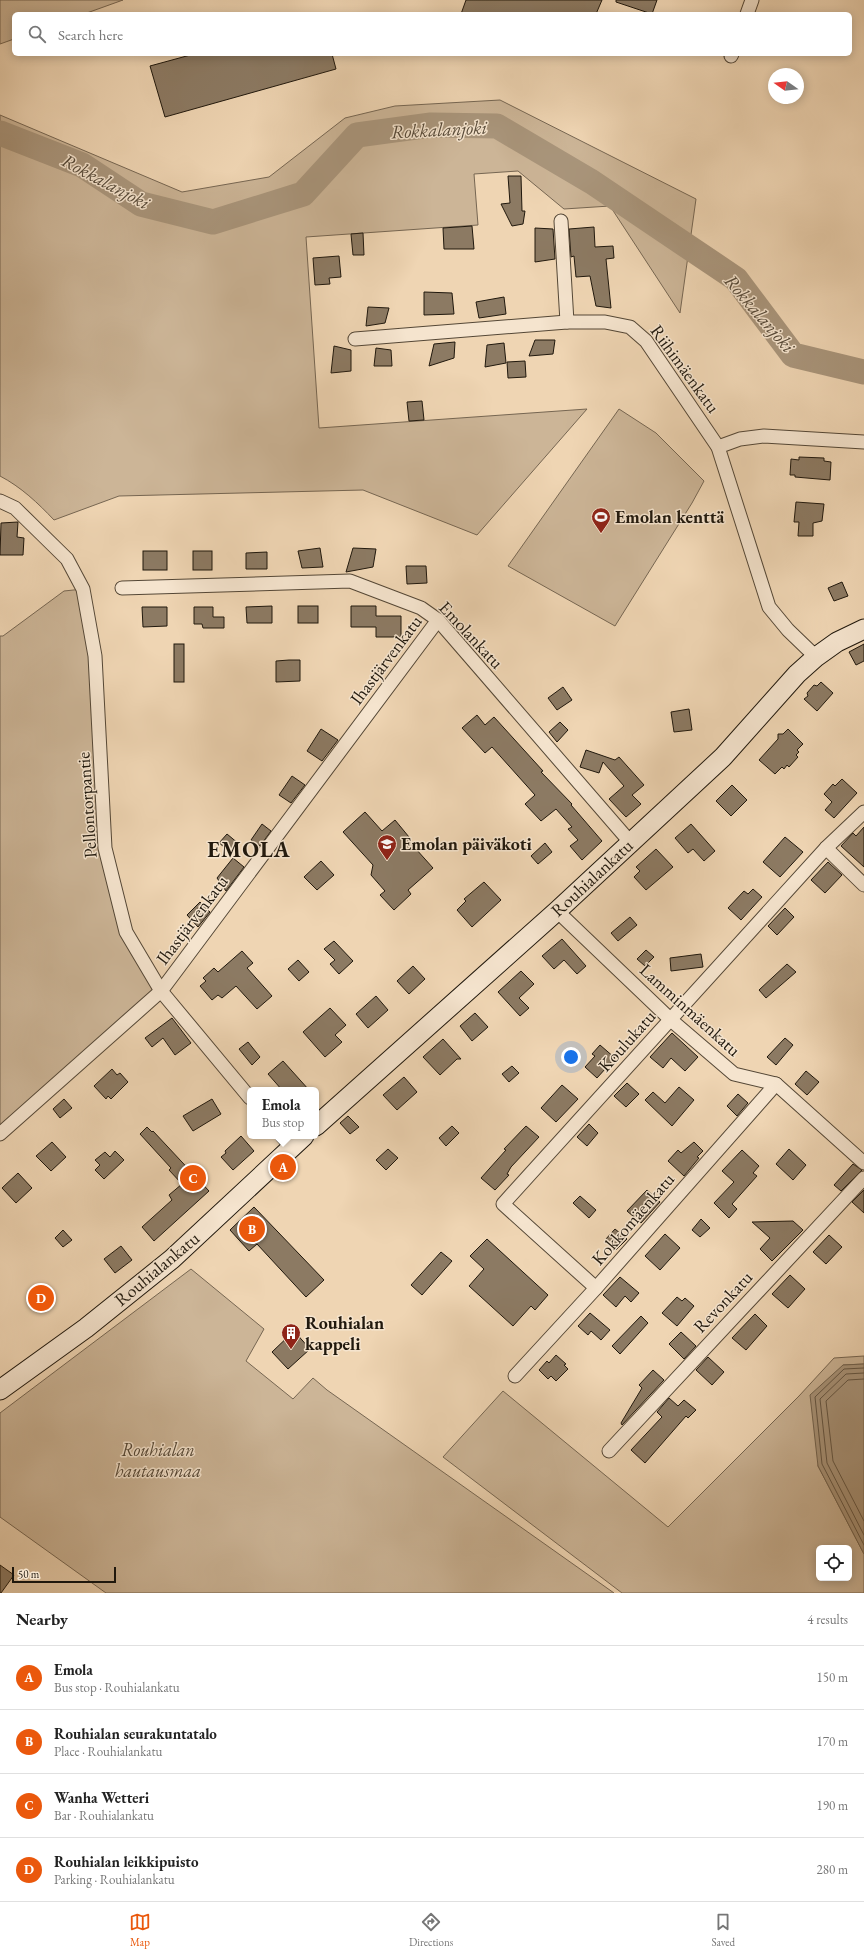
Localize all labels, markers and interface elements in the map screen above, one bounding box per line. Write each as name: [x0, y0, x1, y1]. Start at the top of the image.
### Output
search box: [12, 12, 852, 56]
icon: search: [26, 23, 48, 45]
text: Search here: [58, 25, 123, 44]
north arrow: [768, 68, 804, 104]
water label: Rokkalanjoki: [390, 114, 489, 144]
water label: Rokkalanjoki: [57, 148, 155, 216]
water label: Rokkalanjoki: [719, 269, 802, 359]
street label: Riihimäenkatu: [646, 320, 726, 418]
place label: Emolan kenttä: [615, 505, 724, 528]
sports icon: Emolan kenttä: [590, 506, 612, 534]
street label: Emolankatu: [434, 596, 509, 674]
street label: Ihastjärvenkatu: [345, 610, 427, 709]
street label: Pellontorpantie: [71, 751, 102, 859]
place label: Emolan päiväkoti: [401, 832, 532, 855]
school or university icon: Emolan päiväkoti: [376, 833, 398, 861]
street label: Rouhialankatu: [546, 833, 638, 921]
district label: EMOLA: [207, 835, 291, 864]
street label: Ihastjärvenkatu: [151, 870, 233, 969]
street label: Lamminmäenkatu: [635, 958, 746, 1061]
street label: Koulukatu: [593, 1005, 661, 1076]
your location: [561, 1047, 581, 1067]
popup: [247, 1087, 319, 1139]
text: Emola: [262, 1095, 301, 1114]
text: Bus stop: [262, 1114, 304, 1131]
pin: A: [270, 1152, 296, 1182]
pin: C: [180, 1163, 206, 1193]
street label: Kokkomäenkatu: [586, 1167, 679, 1270]
pin: B: [239, 1214, 265, 1244]
street label: Rouhialankatu: [110, 1226, 204, 1311]
street label: Revonkatu: [688, 1265, 757, 1337]
pin: D: [28, 1283, 54, 1313]
place label: Rouhialan kappeli: [305, 1311, 384, 1355]
building icon: Rouhialan kappeli: [280, 1322, 302, 1350]
park label: Rouhialan hautausmaa: [115, 1438, 201, 1482]
map controls: [816, 1545, 852, 1581]
button: locate: [816, 1545, 852, 1581]
scale bar: [12, 1565, 116, 1584]
text: 50 m: [18, 1567, 39, 1581]
text: Nearby: [16, 1608, 68, 1630]
text: 4 results: [807, 1611, 848, 1628]
text: Emola: [54, 1660, 93, 1679]
text: A: [24, 1669, 34, 1686]
text: 150 m: [817, 1669, 848, 1686]
text: Bus stop · Rouhialankatu: [54, 1679, 180, 1696]
text: Rouhialan seurakuntatalo: [54, 1724, 217, 1743]
text: B: [25, 1733, 33, 1750]
text: 170 m: [817, 1733, 848, 1750]
text: Place · Rouhialankatu: [54, 1743, 162, 1760]
text: Wanha Wetteri: [54, 1788, 149, 1807]
text: C: [24, 1797, 34, 1814]
text: 190 m: [817, 1797, 848, 1814]
text: Bar · Rouhialankatu: [54, 1807, 154, 1824]
text: Rouhialan leikkipuisto: [54, 1852, 199, 1871]
text: D: [24, 1861, 34, 1878]
text: 280 m: [817, 1861, 848, 1878]
text: Parking · Rouhialankatu: [54, 1871, 175, 1888]
tab: Map: [129, 1911, 151, 1949]
tab: Directions: [409, 1911, 453, 1949]
tab: Saved: [711, 1911, 735, 1949]

